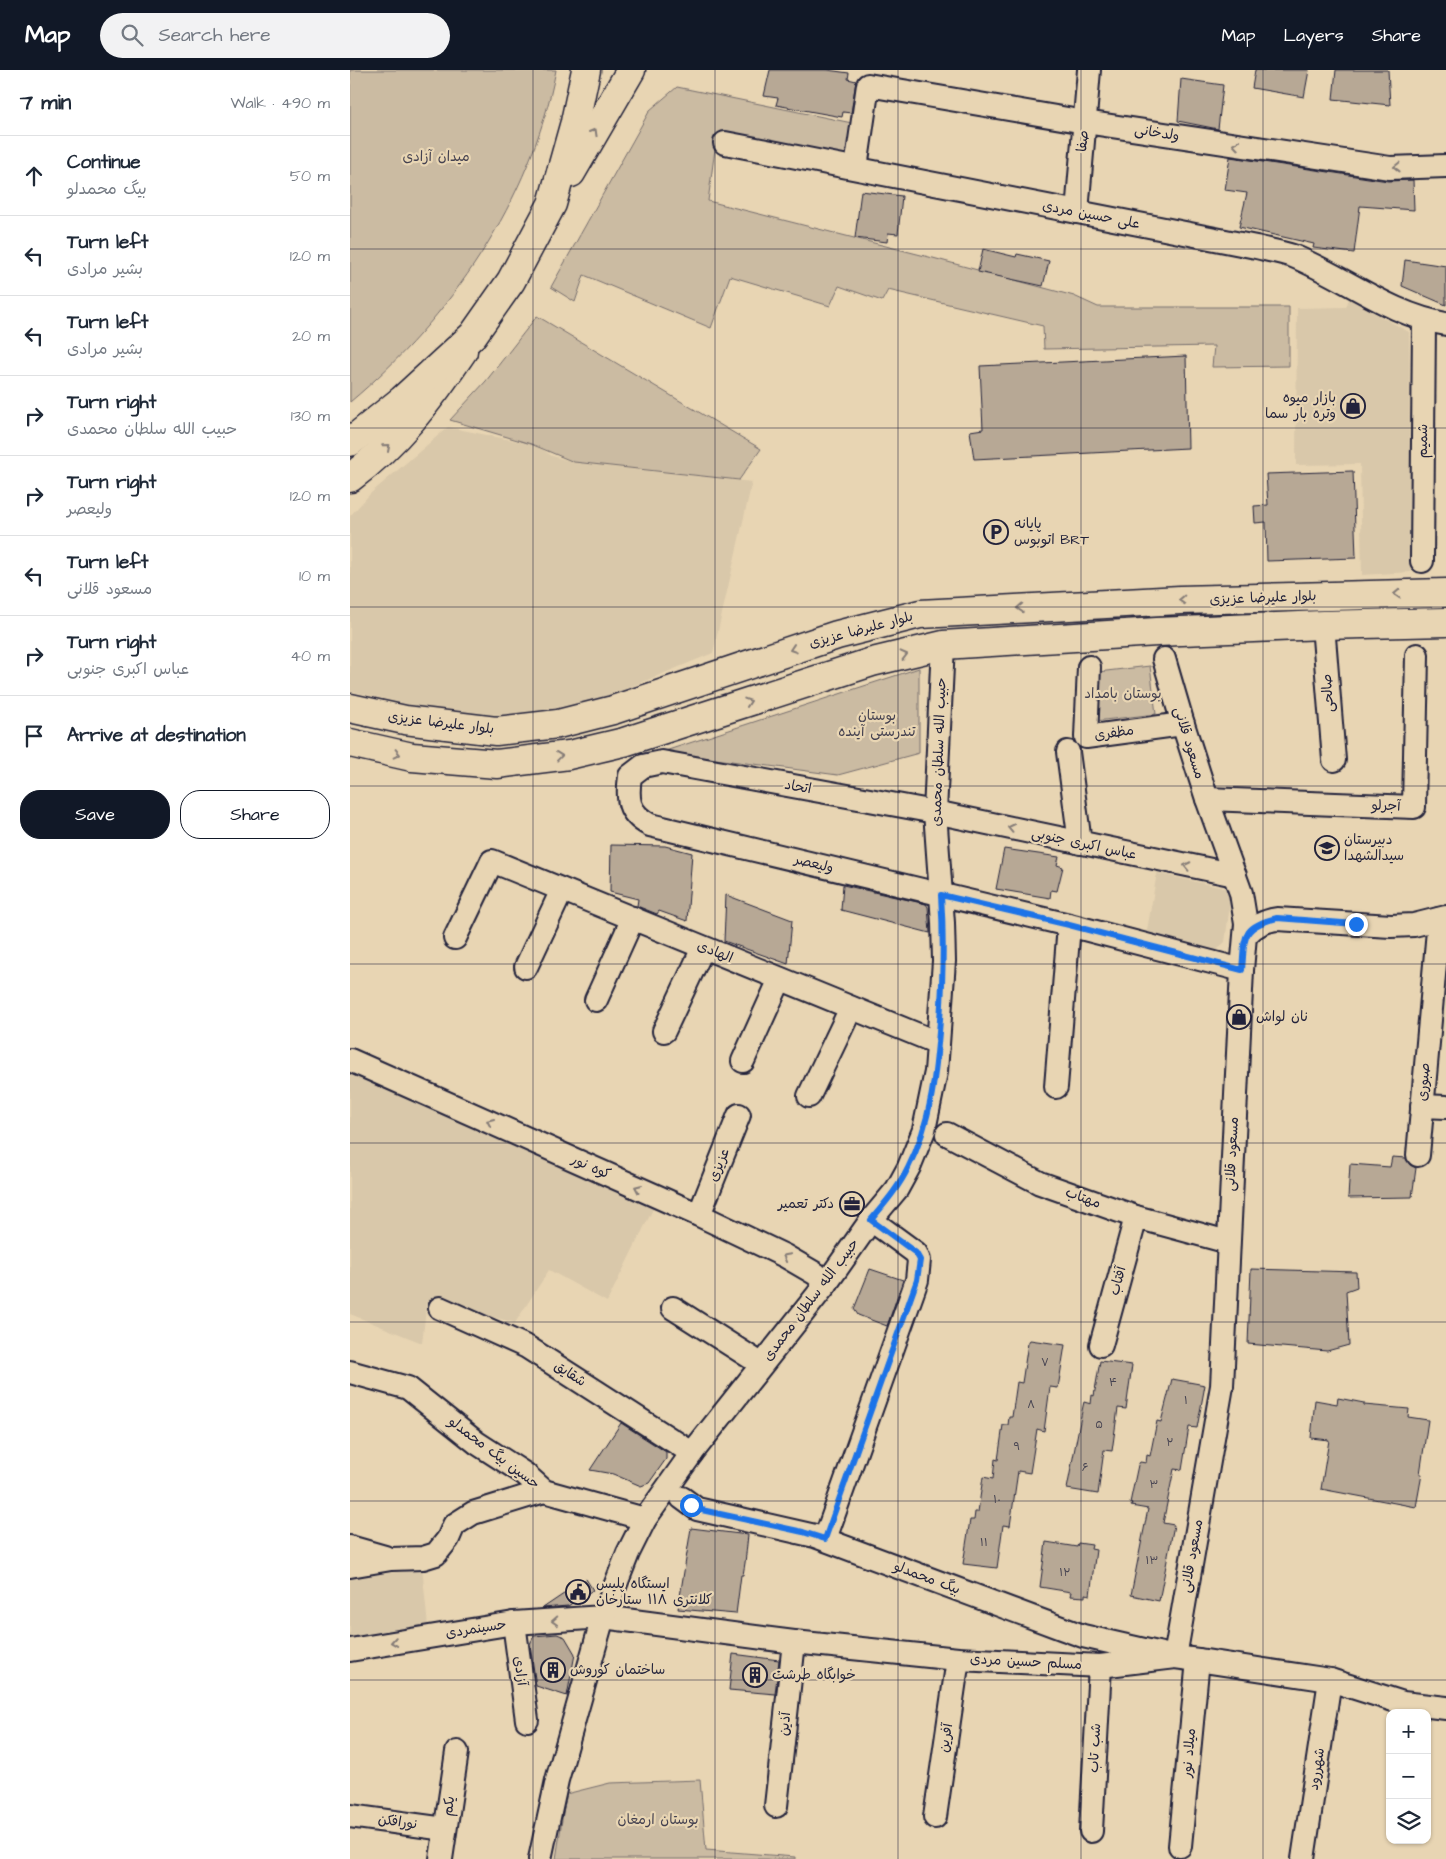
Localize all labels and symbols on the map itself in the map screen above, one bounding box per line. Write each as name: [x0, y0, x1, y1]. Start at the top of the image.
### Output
street label: ولدخانی: [1133, 120, 1181, 146]
one-way arrow: [588, 128, 598, 137]
street label: صفا: [1072, 129, 1094, 153]
one-way arrow: [1232, 140, 1241, 150]
park label: میدان آزادی: [402, 147, 470, 167]
one-way arrow: [1393, 162, 1401, 173]
street label: علی حسین مردی: [1041, 196, 1141, 234]
place label: بازار میوه وتره بار سما: [1265, 388, 1336, 424]
shop icon: بازار میوه وتره بار سما: [1340, 393, 1366, 419]
street label: شمیم: [1413, 424, 1433, 458]
one-way arrow: [381, 444, 390, 452]
place label: پایانه اتوبوس BRT: [1014, 514, 1089, 550]
parking icon: پایانه اتوبوس BRT: [983, 519, 1009, 545]
street label: بلوار علیرضا عزیزی: [1209, 586, 1317, 610]
one-way arrow: [1393, 589, 1401, 599]
one-way arrow: [1178, 595, 1186, 605]
one-way arrow: [1016, 602, 1024, 613]
street label: بلوار علیرضا عزیزی: [807, 607, 915, 653]
one-way arrow: [789, 644, 797, 654]
one-way arrow: [899, 650, 907, 660]
street label: صالحی: [1317, 673, 1339, 713]
street label: حبیب الله سلطان محمدی: [926, 677, 952, 827]
park label: بوستان بامداد: [1084, 684, 1162, 704]
one-way arrow: [744, 698, 752, 708]
street label: مسعود قلانی: [1169, 704, 1209, 782]
park label: بوستان تندرستی آینده: [838, 706, 917, 742]
street label: بلوار علیرضا عزیزی: [387, 707, 495, 739]
street label: مظفری: [1093, 720, 1135, 746]
one-way arrow: [393, 748, 402, 759]
one-way arrow: [555, 751, 563, 762]
street label: اتحاد: [783, 775, 813, 799]
street label: آجرلو: [1370, 795, 1402, 817]
one-way arrow: [1006, 823, 1015, 834]
street label: عباس اکبری جنوبی: [1030, 823, 1138, 865]
place label: دبيرستان سیدالشهدا: [1344, 830, 1404, 866]
school or university icon: دبيرستان سیدالشهدا: [1314, 835, 1340, 861]
street label: ولیعصر: [791, 849, 836, 878]
one-way arrow: [1182, 861, 1191, 871]
route end: [1345, 913, 1368, 936]
street label: الهادی: [694, 936, 736, 968]
shop icon: نان لواش: [1226, 1004, 1252, 1030]
place label: نان لواش: [1256, 1007, 1308, 1027]
street label: صبوری: [1412, 1062, 1436, 1102]
street label: مسعود قلانی: [1220, 1116, 1244, 1192]
one-way arrow: [486, 1118, 495, 1129]
street label: عزیزی: [703, 1145, 735, 1185]
street label: کوه نور: [567, 1149, 614, 1185]
street label: مهتاب: [1062, 1182, 1104, 1214]
one-way arrow: [634, 1184, 643, 1194]
office icon: دکتر تعمیر: [839, 1191, 865, 1217]
place label: دکتر تعمیر: [777, 1194, 834, 1214]
street label: حبیب الله سلطان محمدی: [758, 1235, 864, 1365]
one-way arrow: [782, 1253, 791, 1263]
street label: آفتاب: [1105, 1264, 1132, 1298]
house number: ۷: [1041, 1355, 1049, 1370]
street label: شقایق: [550, 1356, 590, 1392]
house number: ۴: [1109, 1375, 1117, 1390]
house number: ۱: [1184, 1393, 1188, 1408]
house number: ۸: [1027, 1397, 1035, 1412]
street label: حسین بیگ محمدلو: [443, 1411, 544, 1494]
house number: ۵: [1095, 1417, 1103, 1432]
house number: ۲: [1166, 1435, 1174, 1450]
house number: ۹: [1014, 1439, 1020, 1454]
house number: ۶: [1082, 1460, 1089, 1475]
house number: ۳: [1149, 1477, 1159, 1492]
house number: ۱۰: [993, 1492, 1001, 1507]
route start: [680, 1494, 703, 1517]
street label: مسعود قلانی: [1176, 1518, 1208, 1594]
house number: ۱۱: [980, 1535, 988, 1550]
house number: ۱۳: [1145, 1553, 1159, 1568]
street label: بیگ محمدلو: [890, 1556, 963, 1600]
house number: ۱۲: [1059, 1565, 1071, 1580]
place label: ایستگاه پلیس کلانتری ۱۱۸ ستارخان: [596, 1574, 712, 1610]
public building icon: ایستگاه پلیس کلانتری ۱۱۸ ستارخان: [565, 1579, 591, 1605]
street label: حسینمردی: [444, 1614, 508, 1644]
one-way arrow: [551, 1615, 559, 1626]
one-way arrow: [390, 1637, 398, 1647]
street label: مسلم حسین مردی: [969, 1649, 1083, 1675]
street label: آزادی: [508, 1655, 532, 1687]
building icon: ساختمان کوروش: [540, 1657, 566, 1683]
place label: ساختمان کوروش: [570, 1660, 665, 1680]
building icon: خوابگاه طرشت: [742, 1662, 768, 1688]
place label: خوابگاه طرشت: [772, 1665, 856, 1685]
street label: آذین: [774, 1711, 796, 1737]
street label: آفرین: [934, 1721, 958, 1754]
street label: شب تاب: [1084, 1723, 1106, 1773]
street label: میلاد نور: [1177, 1727, 1201, 1780]
street label: شهررود: [1304, 1746, 1330, 1792]
street label: یکم: [438, 1795, 460, 1817]
street label: نورافکن: [377, 1809, 419, 1835]
park label: بوستان ارمغان: [617, 1810, 699, 1830]

